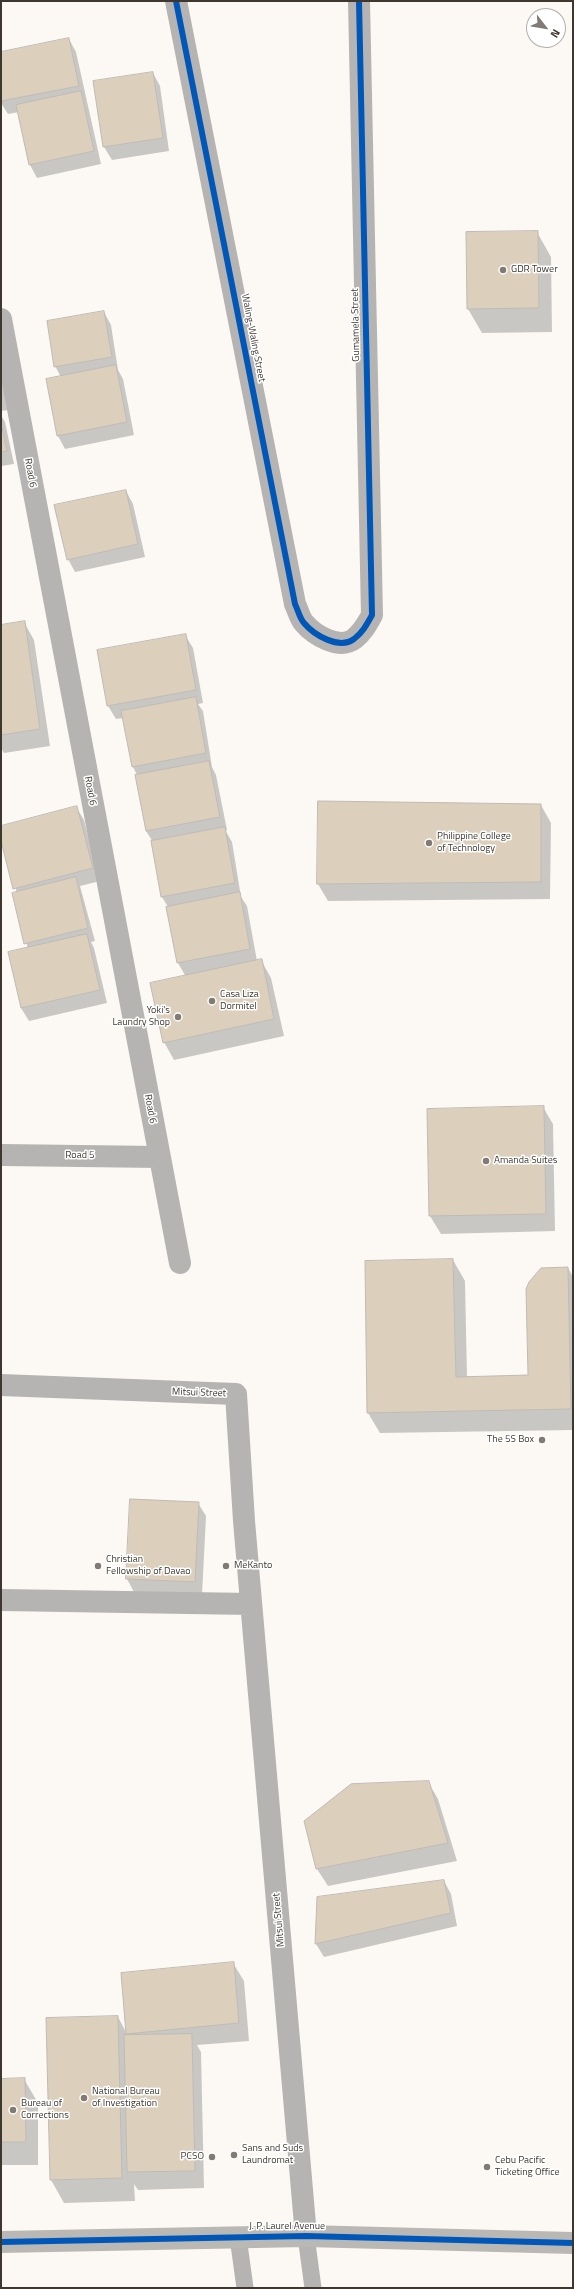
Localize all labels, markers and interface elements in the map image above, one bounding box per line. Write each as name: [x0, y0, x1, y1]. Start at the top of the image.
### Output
north arrow: [526, 8, 566, 48]
text: N: [547, 26, 564, 41]
place label: GDR Tower: [511, 264, 558, 276]
marker: GDR Tower: [498, 265, 508, 275]
street label: Gumamela Street: [349, 288, 363, 362]
street label: Waling-Waling Street: [239, 293, 267, 383]
street label: Road 6: [21, 457, 39, 489]
street label: Road 6: [81, 775, 99, 807]
place label: Philippine College of Technology: [437, 831, 511, 854]
marker: Philippine College of Technology: [424, 838, 434, 848]
place label: Casa Liza Dormitel: [220, 989, 259, 1012]
marker: Casa Liza Dormitel: [207, 996, 217, 1006]
place label: Yoki's Laundry Shop: [112, 1005, 170, 1028]
marker: Yoki's Laundry Shop: [173, 1012, 183, 1022]
street label: Road 6: [141, 1093, 159, 1125]
street label: Road 5: [65, 1150, 95, 1162]
place label: Amanda Suites: [494, 1155, 557, 1167]
marker: Amanda Suites: [481, 1156, 491, 1166]
street label: Mitsui Street: [172, 1386, 226, 1400]
place label: The 5S Box: [487, 1434, 534, 1446]
marker: The 5S Box: [537, 1435, 547, 1445]
place label: Christian Fellowship of Davao: [106, 1554, 190, 1578]
place label: MeKanto: [234, 1560, 272, 1572]
marker: Christian Fellowship of Davao: [93, 1561, 103, 1571]
marker: MeKanto: [221, 1561, 231, 1571]
street label: Mitsui Street: [271, 1892, 287, 1948]
place label: National Bureau of Investigation: [92, 2086, 160, 2110]
marker: National Bureau of Investigation: [79, 2093, 89, 2103]
place label: Bureau of Corrections: [21, 2098, 69, 2122]
marker: Bureau of Corrections: [8, 2105, 18, 2115]
place label: Sans and Suds Laundromat: [242, 2143, 303, 2166]
marker: Sans and Suds Laundromat: [229, 2150, 239, 2160]
place label: PCSO: [181, 2151, 204, 2163]
marker: PCSO: [207, 2152, 217, 2162]
place label: Cebu Pacific Ticketing Office: [495, 2155, 560, 2178]
marker: Cebu Pacific Ticketing Office: [482, 2162, 492, 2172]
street label: J. P. Laurel Avenue: [249, 2221, 325, 2233]

